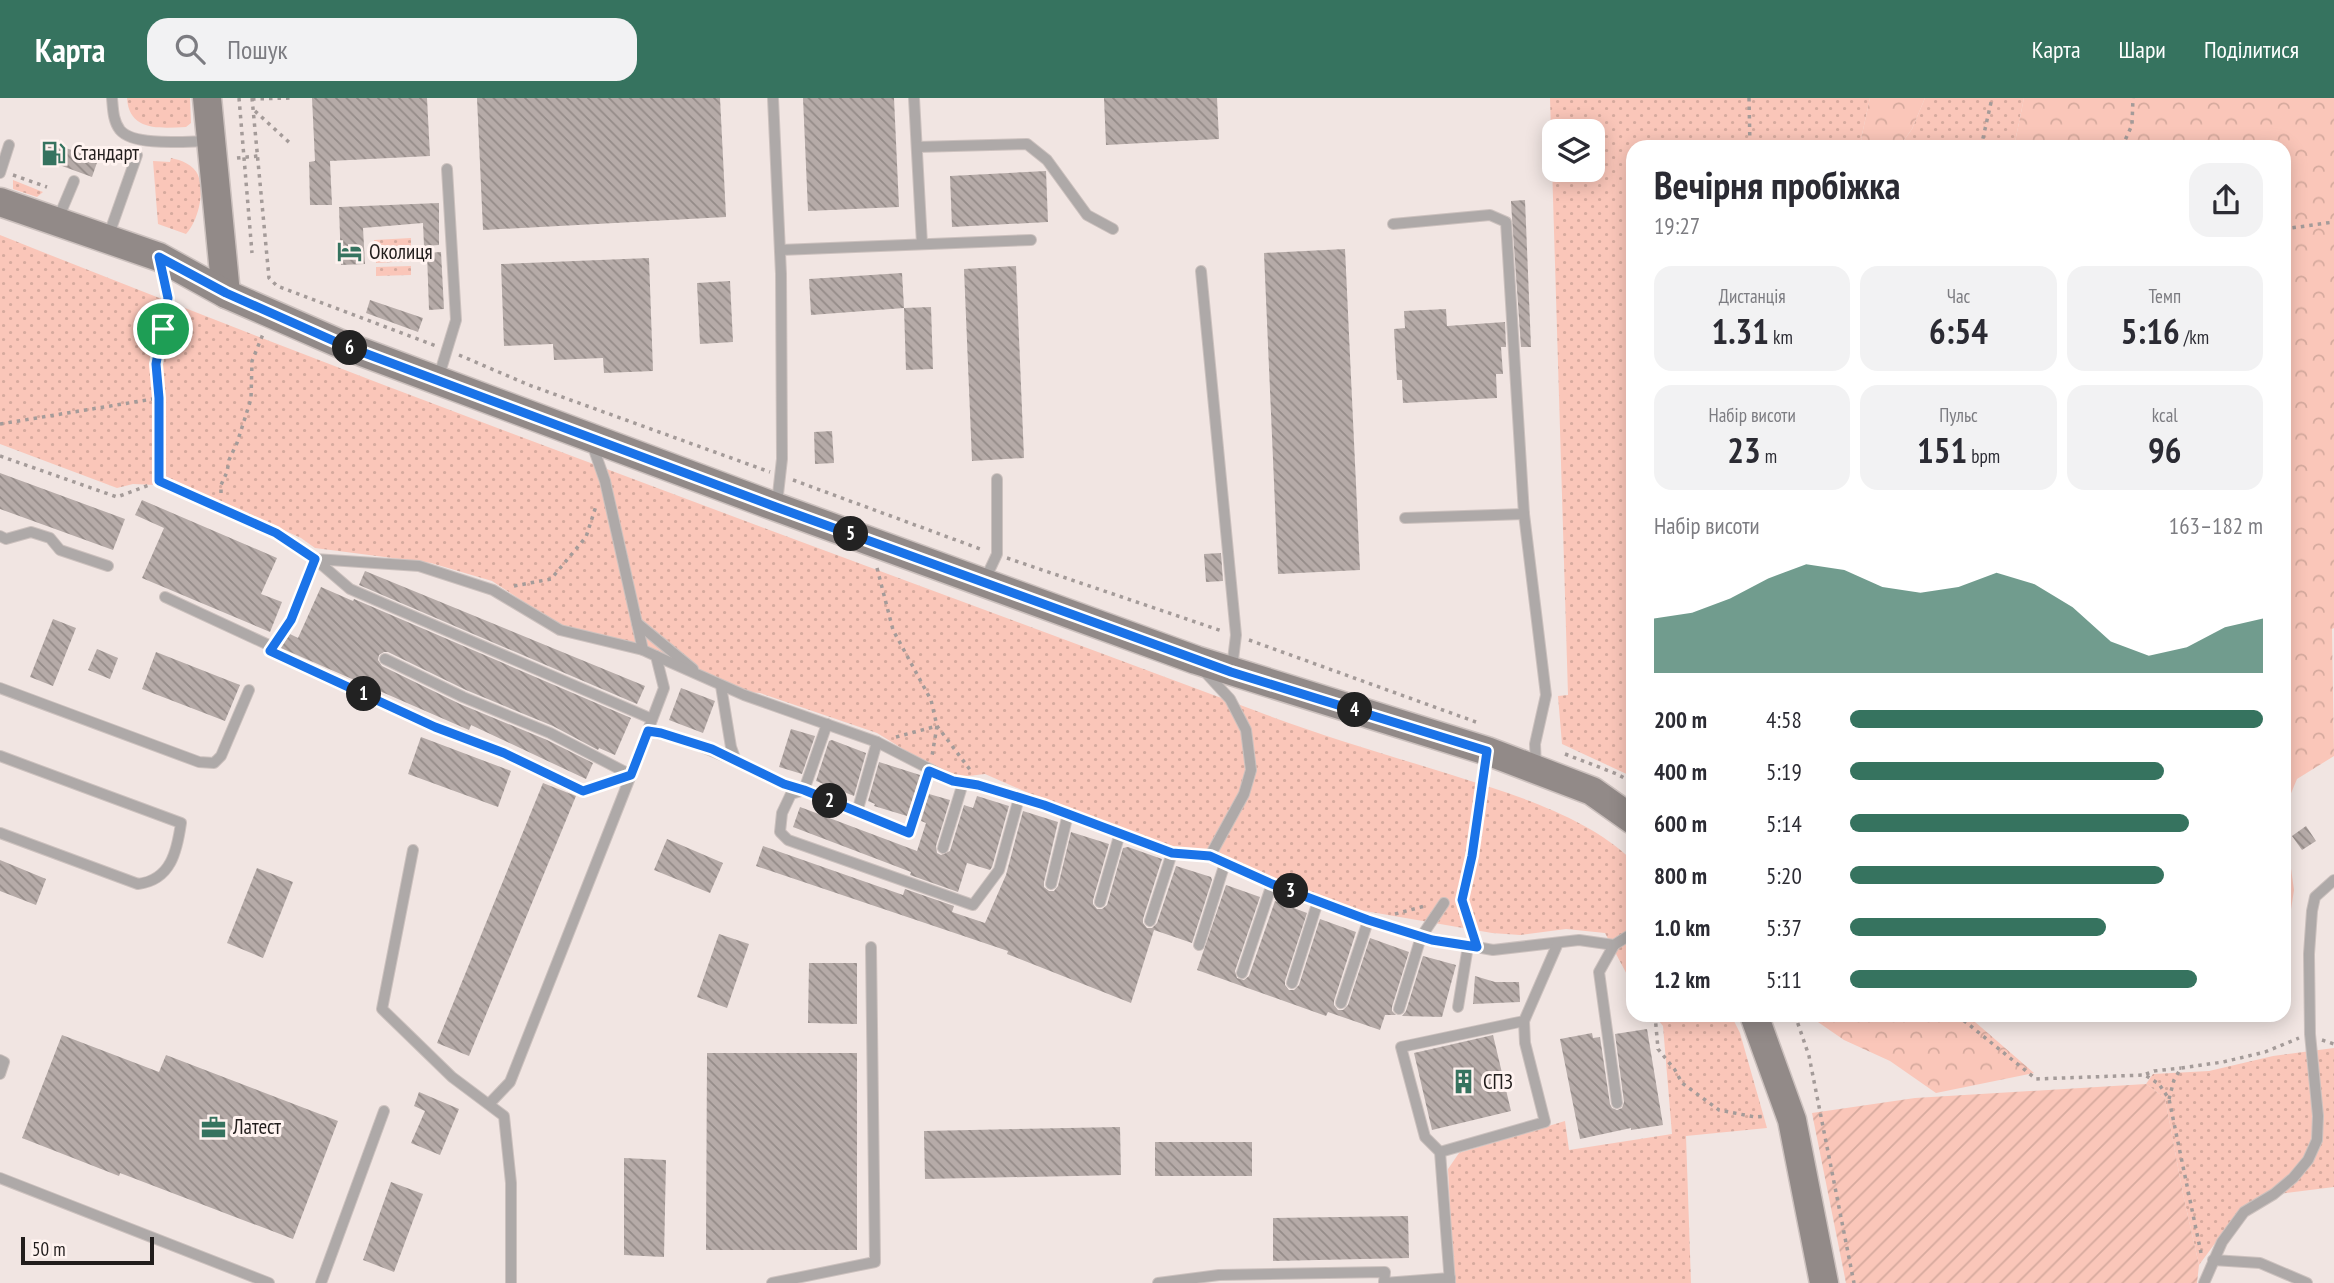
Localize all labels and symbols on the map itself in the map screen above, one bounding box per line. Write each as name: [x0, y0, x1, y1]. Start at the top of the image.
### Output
fuel station icon: Стандарт: [39, 139, 67, 167]
place label: Стандарт: [73, 139, 139, 166]
hotel icon: Околиця: [335, 238, 363, 266]
place label: Околиця: [369, 238, 433, 265]
pin: [133, 299, 193, 359]
pin: 6: [332, 330, 368, 366]
pin: 5: [834, 516, 868, 551]
pin: 1: [346, 676, 382, 712]
pin: 4: [1338, 692, 1372, 728]
pin: 2: [812, 784, 848, 818]
pin: 3: [1274, 874, 1308, 908]
building icon: СПЗ: [1449, 1068, 1477, 1096]
place label: СПЗ: [1483, 1068, 1513, 1095]
office icon: Латест: [199, 1113, 227, 1141]
place label: Латест: [232, 1113, 281, 1140]
scale bar: [21, 1234, 154, 1266]

